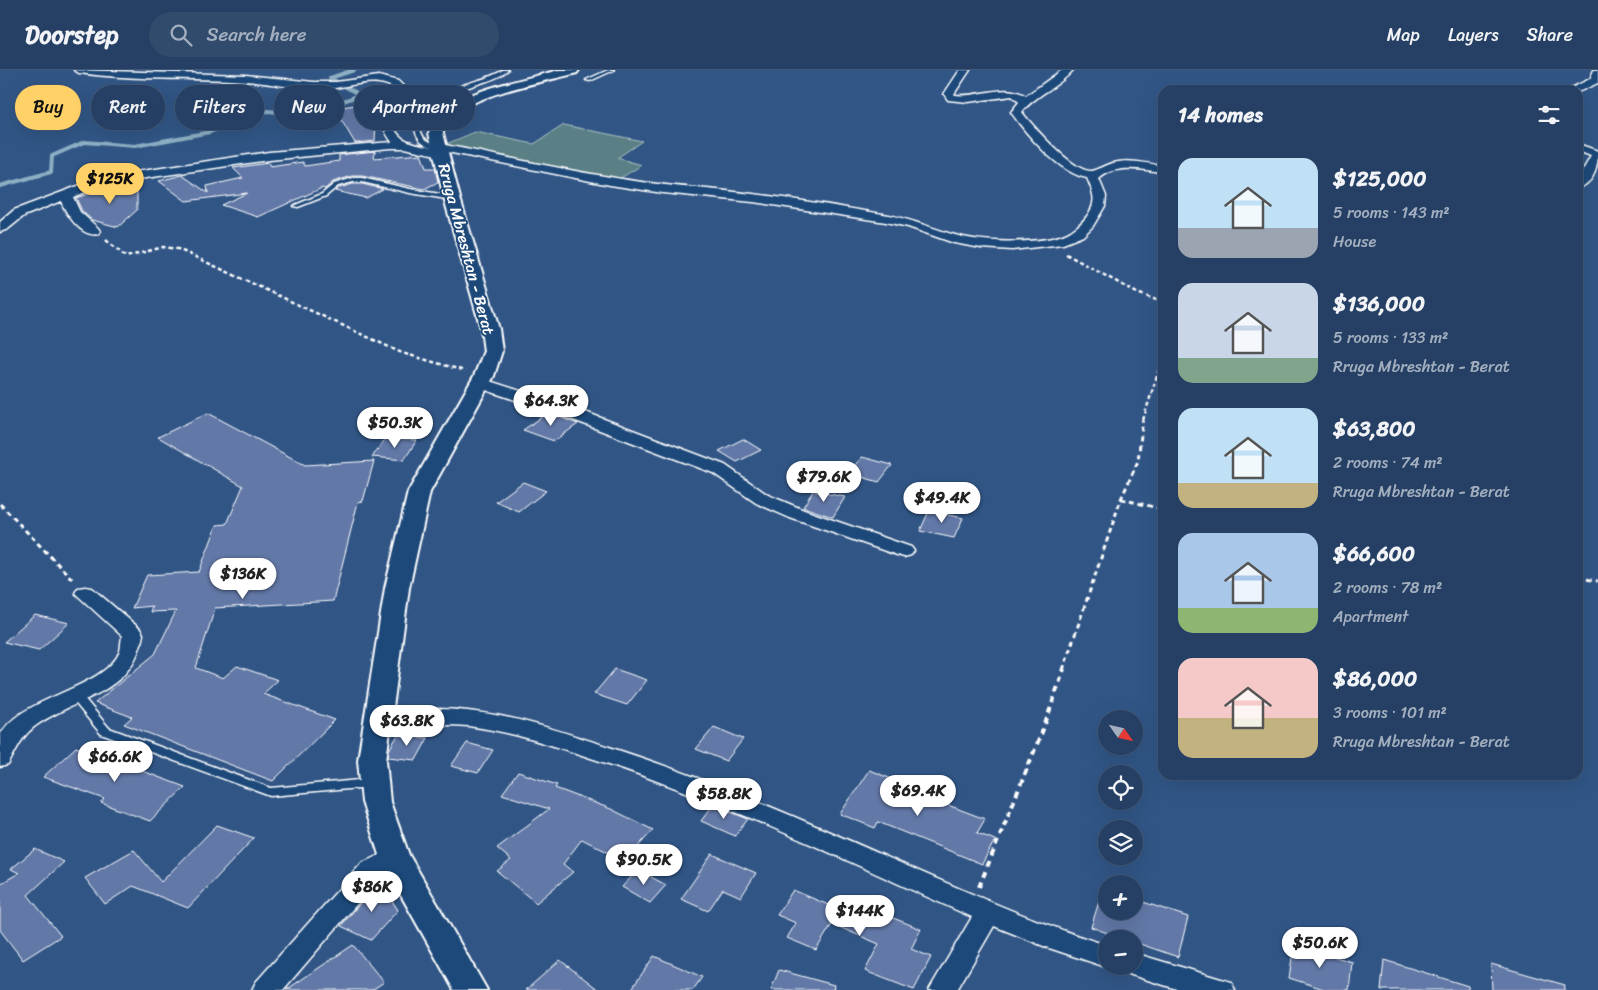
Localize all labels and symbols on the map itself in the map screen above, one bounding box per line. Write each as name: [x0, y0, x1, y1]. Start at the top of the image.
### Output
street label: Rruga Mbreshtan - Berat: [430, 160, 503, 338]
pin: $125K: [75, 162, 145, 205]
pin: $64.3K: [510, 384, 592, 427]
pin: $50.3K: [354, 406, 436, 449]
pin: $79.6K: [783, 460, 865, 503]
pin: $49.4K: [901, 482, 983, 524]
pin: $136K: [208, 558, 278, 600]
pin: $63.8K: [366, 704, 448, 747]
north arrow: [1098, 710, 1142, 755]
pin: $66.6K: [74, 740, 156, 783]
pin: $69.4K: [877, 774, 959, 817]
pin: $58.8K: [683, 778, 765, 820]
pin: $90.5K: [603, 844, 685, 886]
pin: $86K: [342, 870, 402, 913]
pin: $144K: [825, 894, 895, 937]
pin: $50.6K: [1279, 926, 1361, 969]

